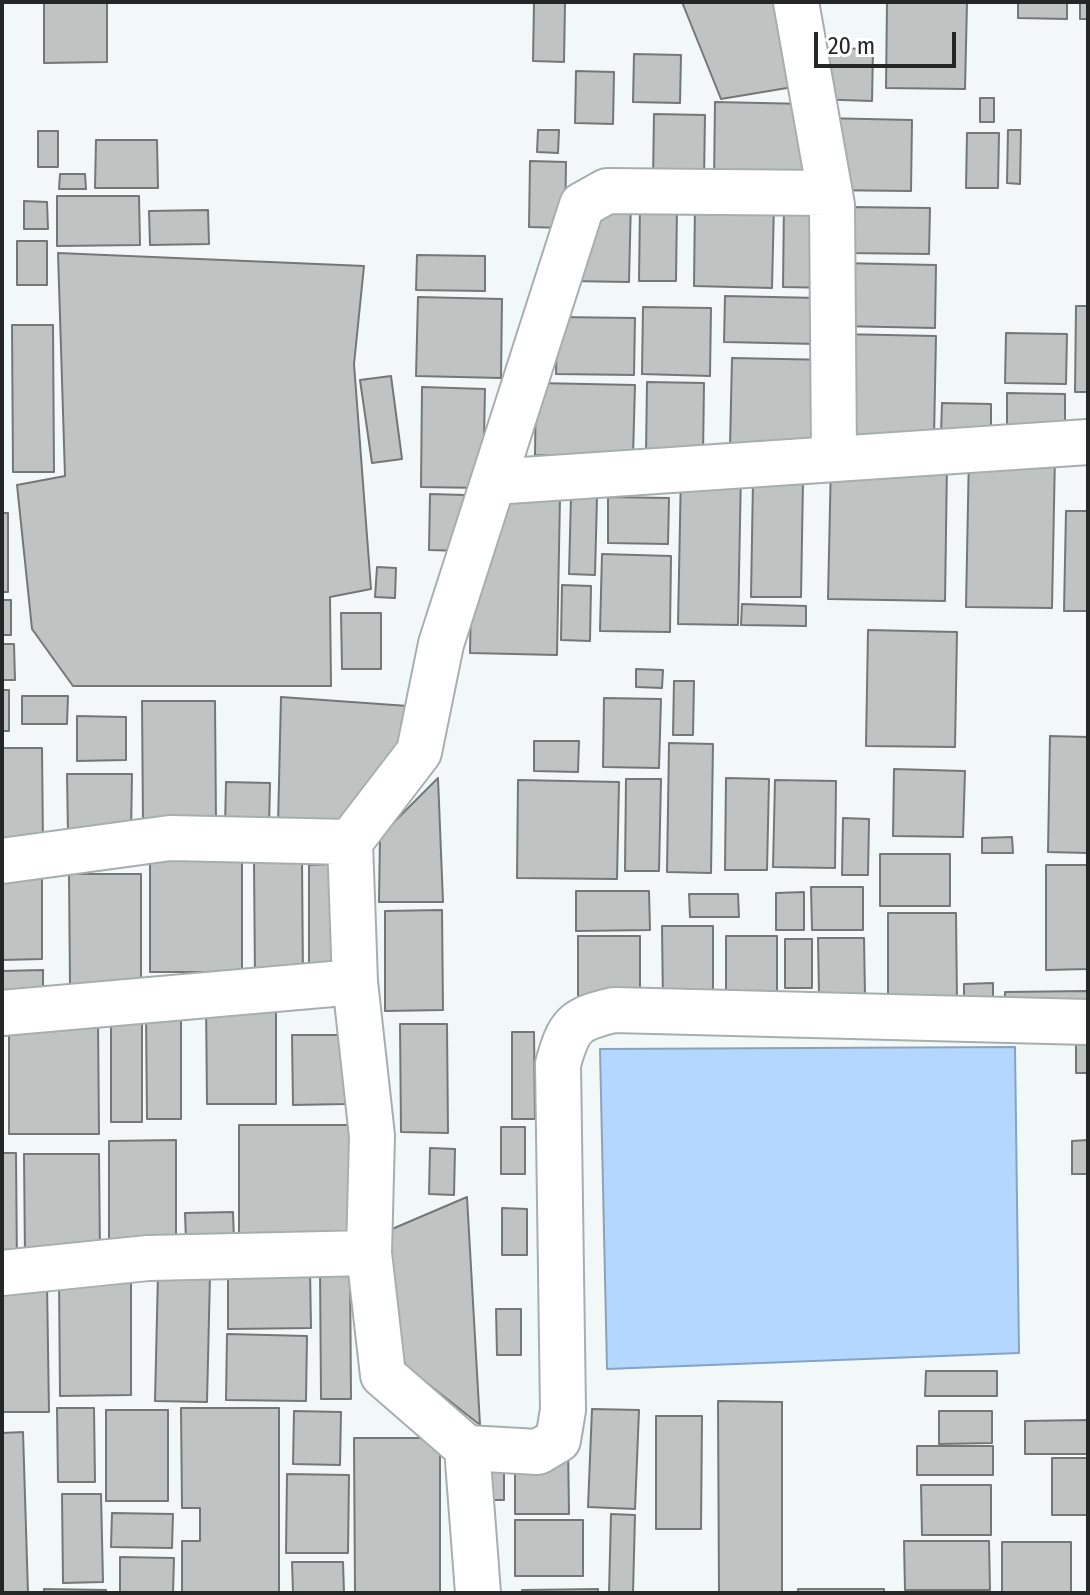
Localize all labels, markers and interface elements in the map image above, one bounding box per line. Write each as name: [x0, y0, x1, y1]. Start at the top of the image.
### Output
scale bar: [818, 16, 960, 66]
text: 20 m: [828, 32, 875, 60]

